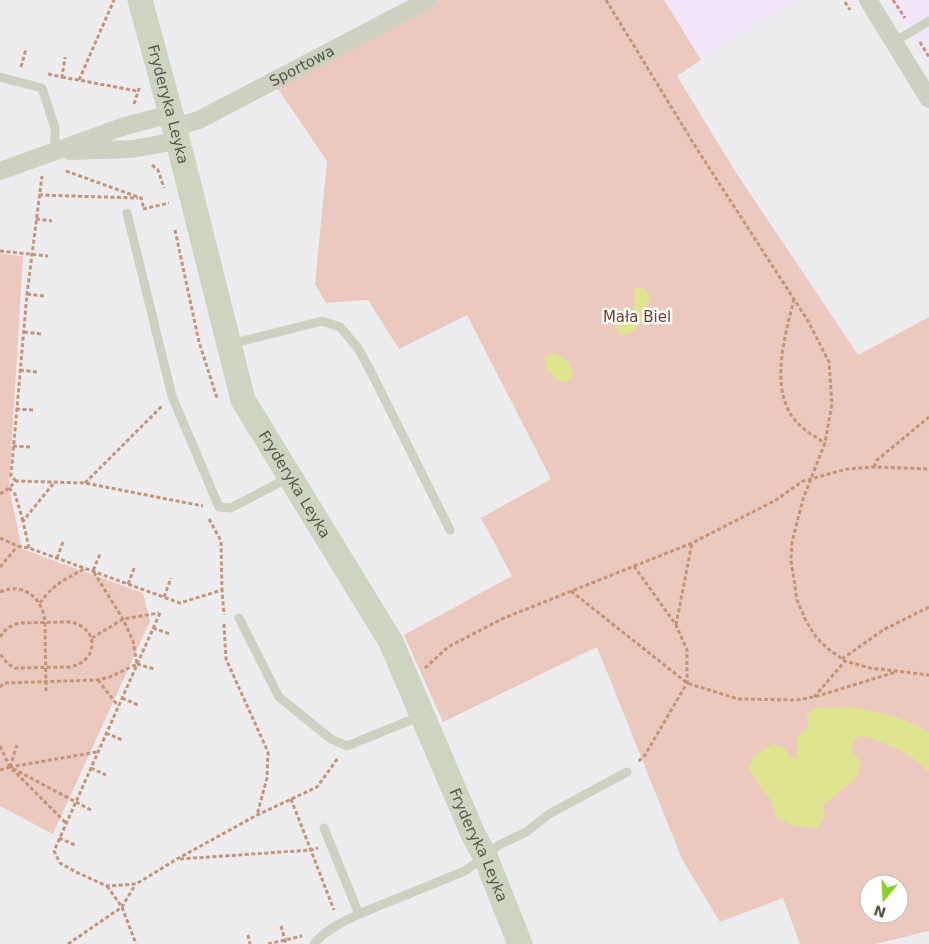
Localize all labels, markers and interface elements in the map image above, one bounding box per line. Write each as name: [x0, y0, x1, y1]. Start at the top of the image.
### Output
street label: Sportowa: [266, 42, 337, 91]
street label: Fryderyka Leyka: [144, 43, 192, 166]
park label: Mała Biel: [603, 308, 671, 326]
street label: Fryderyka Leyka: [255, 427, 334, 541]
street label: Fryderyka Leyka: [446, 786, 511, 905]
north arrow: [859, 874, 909, 924]
text: N: [872, 902, 888, 921]

